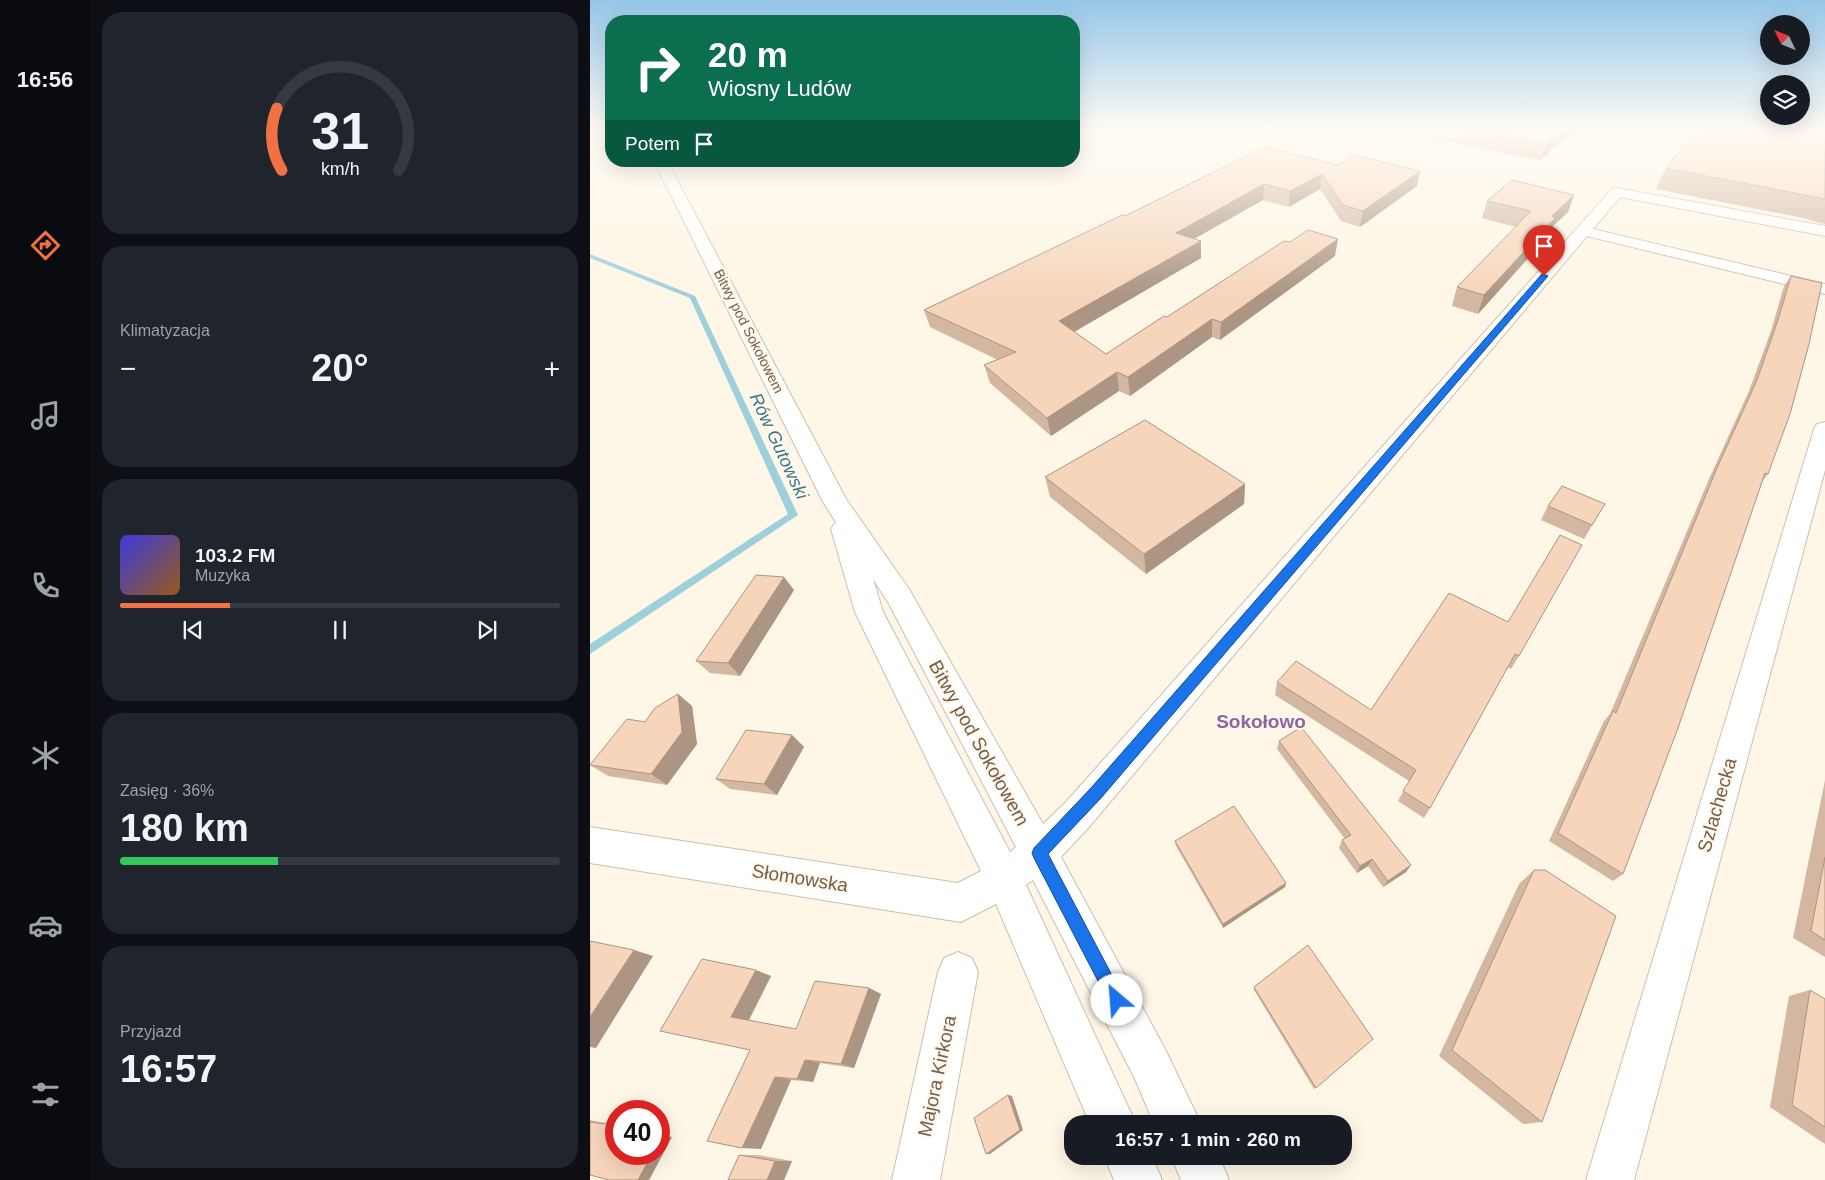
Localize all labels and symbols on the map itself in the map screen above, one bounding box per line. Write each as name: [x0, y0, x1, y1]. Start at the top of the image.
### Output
north arrow: [1760, 15, 1810, 65]
pin: [1523, 225, 1565, 276]
street label: Bitwy pod Sokołowem: [711, 266, 787, 396]
water label: Rów Gutowski: [746, 390, 813, 503]
street label: Bitwy pod Sokołowem: [925, 657, 1033, 829]
district label: Sokołowo: [1216, 711, 1306, 732]
street label: Szlachecka: [1694, 755, 1741, 855]
street label: Słomowska: [750, 860, 850, 896]
position arrow: [1090, 973, 1142, 1025]
street label: Majora Kirkora: [914, 1013, 960, 1139]
speed limit sign: 40: [605, 1100, 670, 1165]

